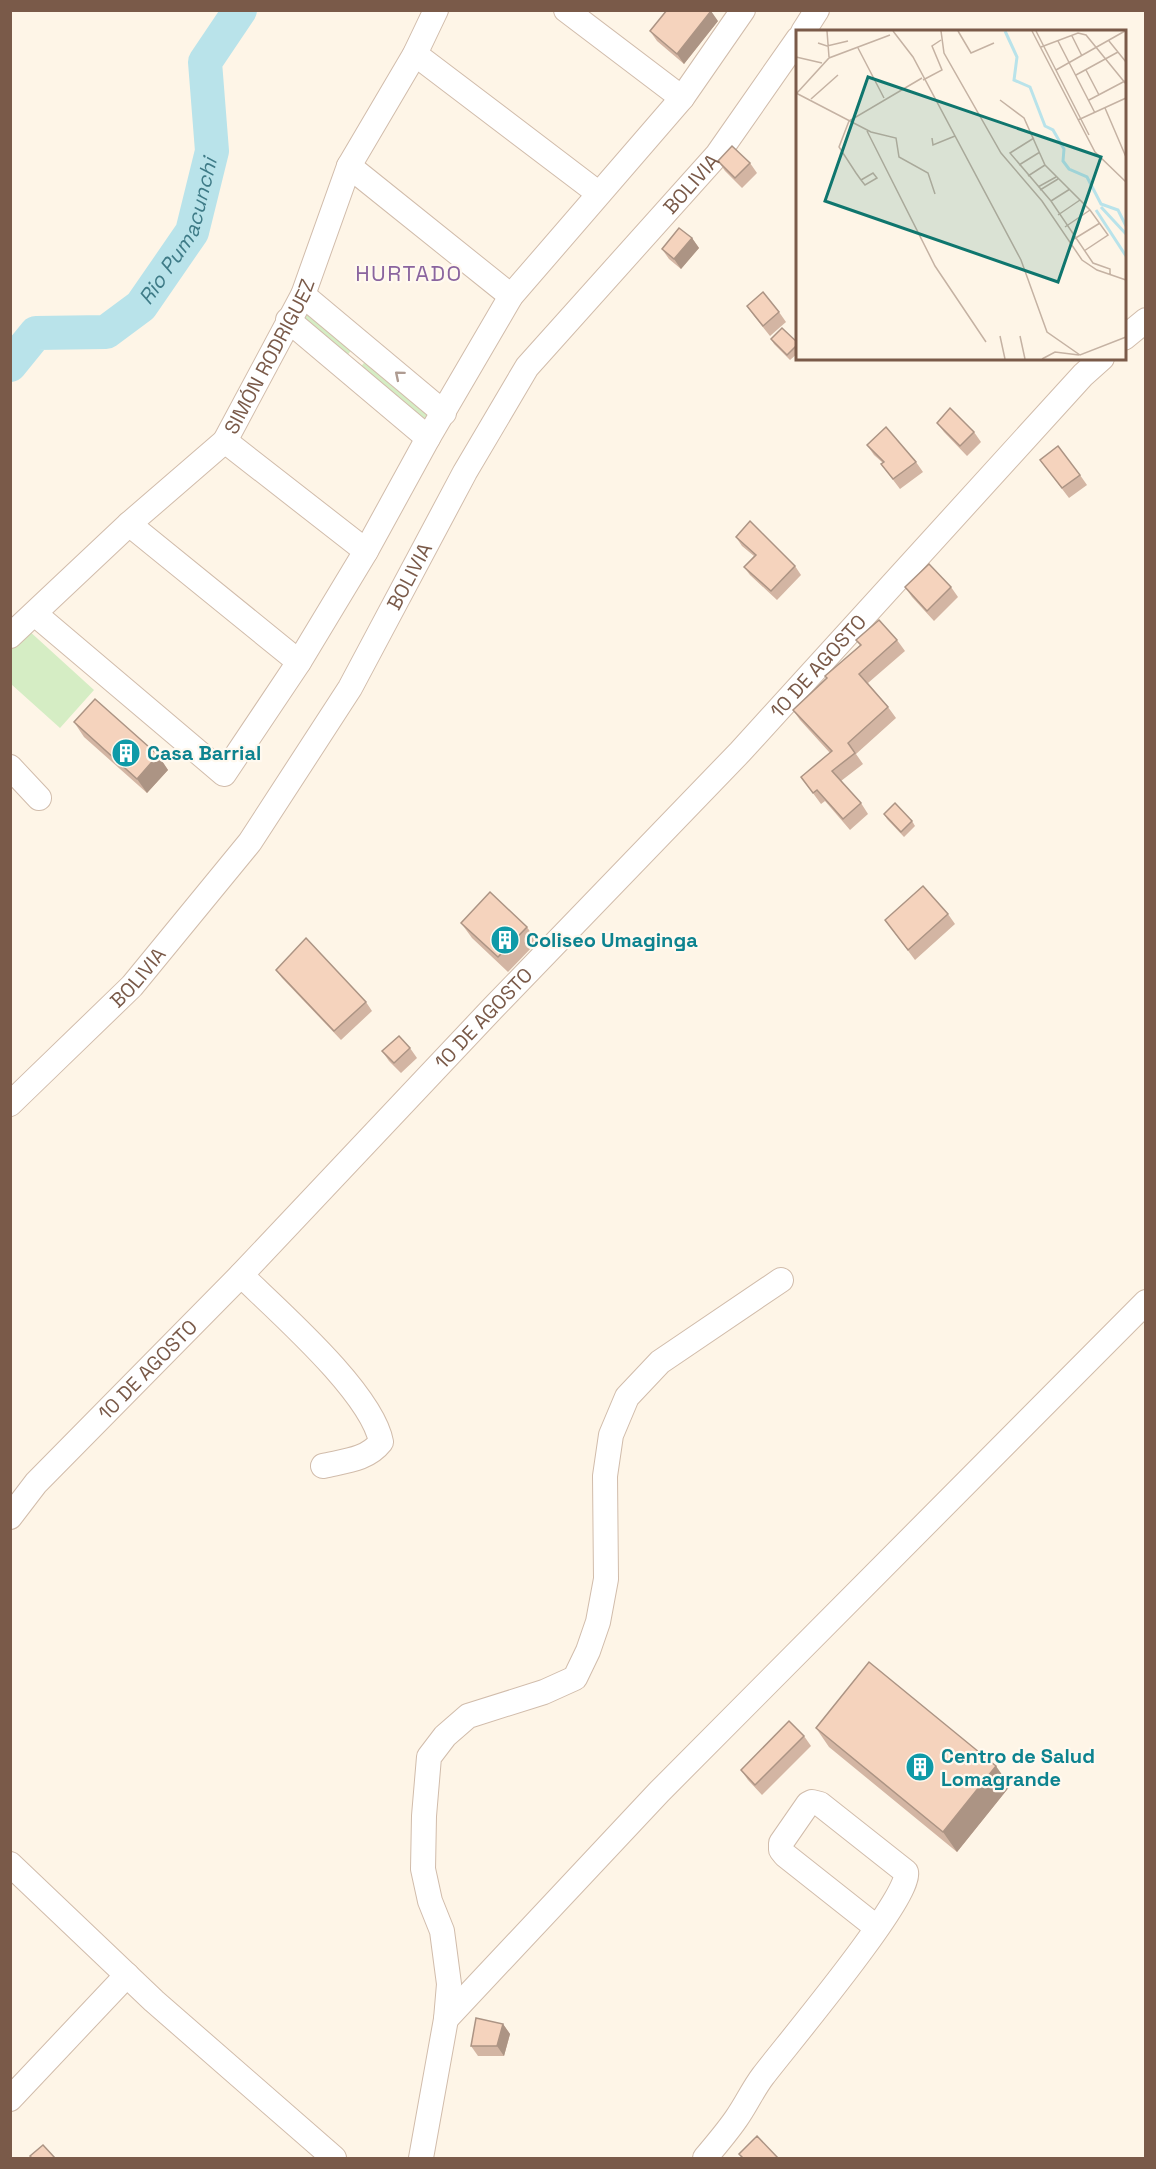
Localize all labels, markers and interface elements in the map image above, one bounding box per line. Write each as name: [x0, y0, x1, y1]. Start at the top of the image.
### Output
inset map: [796, 30, 1126, 360]
street label: BOLIVIA: [657, 148, 725, 220]
water label: Rio Pumacunchi: [132, 152, 223, 310]
district label: HURTADO: [355, 259, 463, 287]
street label: SIMÓN RODRIGUEZ: [218, 275, 321, 439]
one-way arrow: [395, 372, 406, 383]
street label: BOLIVIA: [381, 538, 438, 614]
street label: 10 DE AGOSTO: [765, 609, 872, 723]
building icon: Casa Barrial: [110, 737, 142, 769]
place label: Casa Barrial: [147, 740, 261, 766]
building icon: Coliseo Umaginga: [489, 924, 521, 956]
place label: Coliseo Umaginga: [526, 927, 698, 953]
street label: BOLIVIA: [104, 942, 172, 1013]
street label: 10 DE AGOSTO: [429, 962, 538, 1075]
street label: 10 DE AGOSTO: [93, 1314, 203, 1425]
place label: Centro de Salud Lomagrande: [941, 1743, 1095, 1792]
building icon: Centro de Salud Lomagrande: [904, 1751, 936, 1783]

